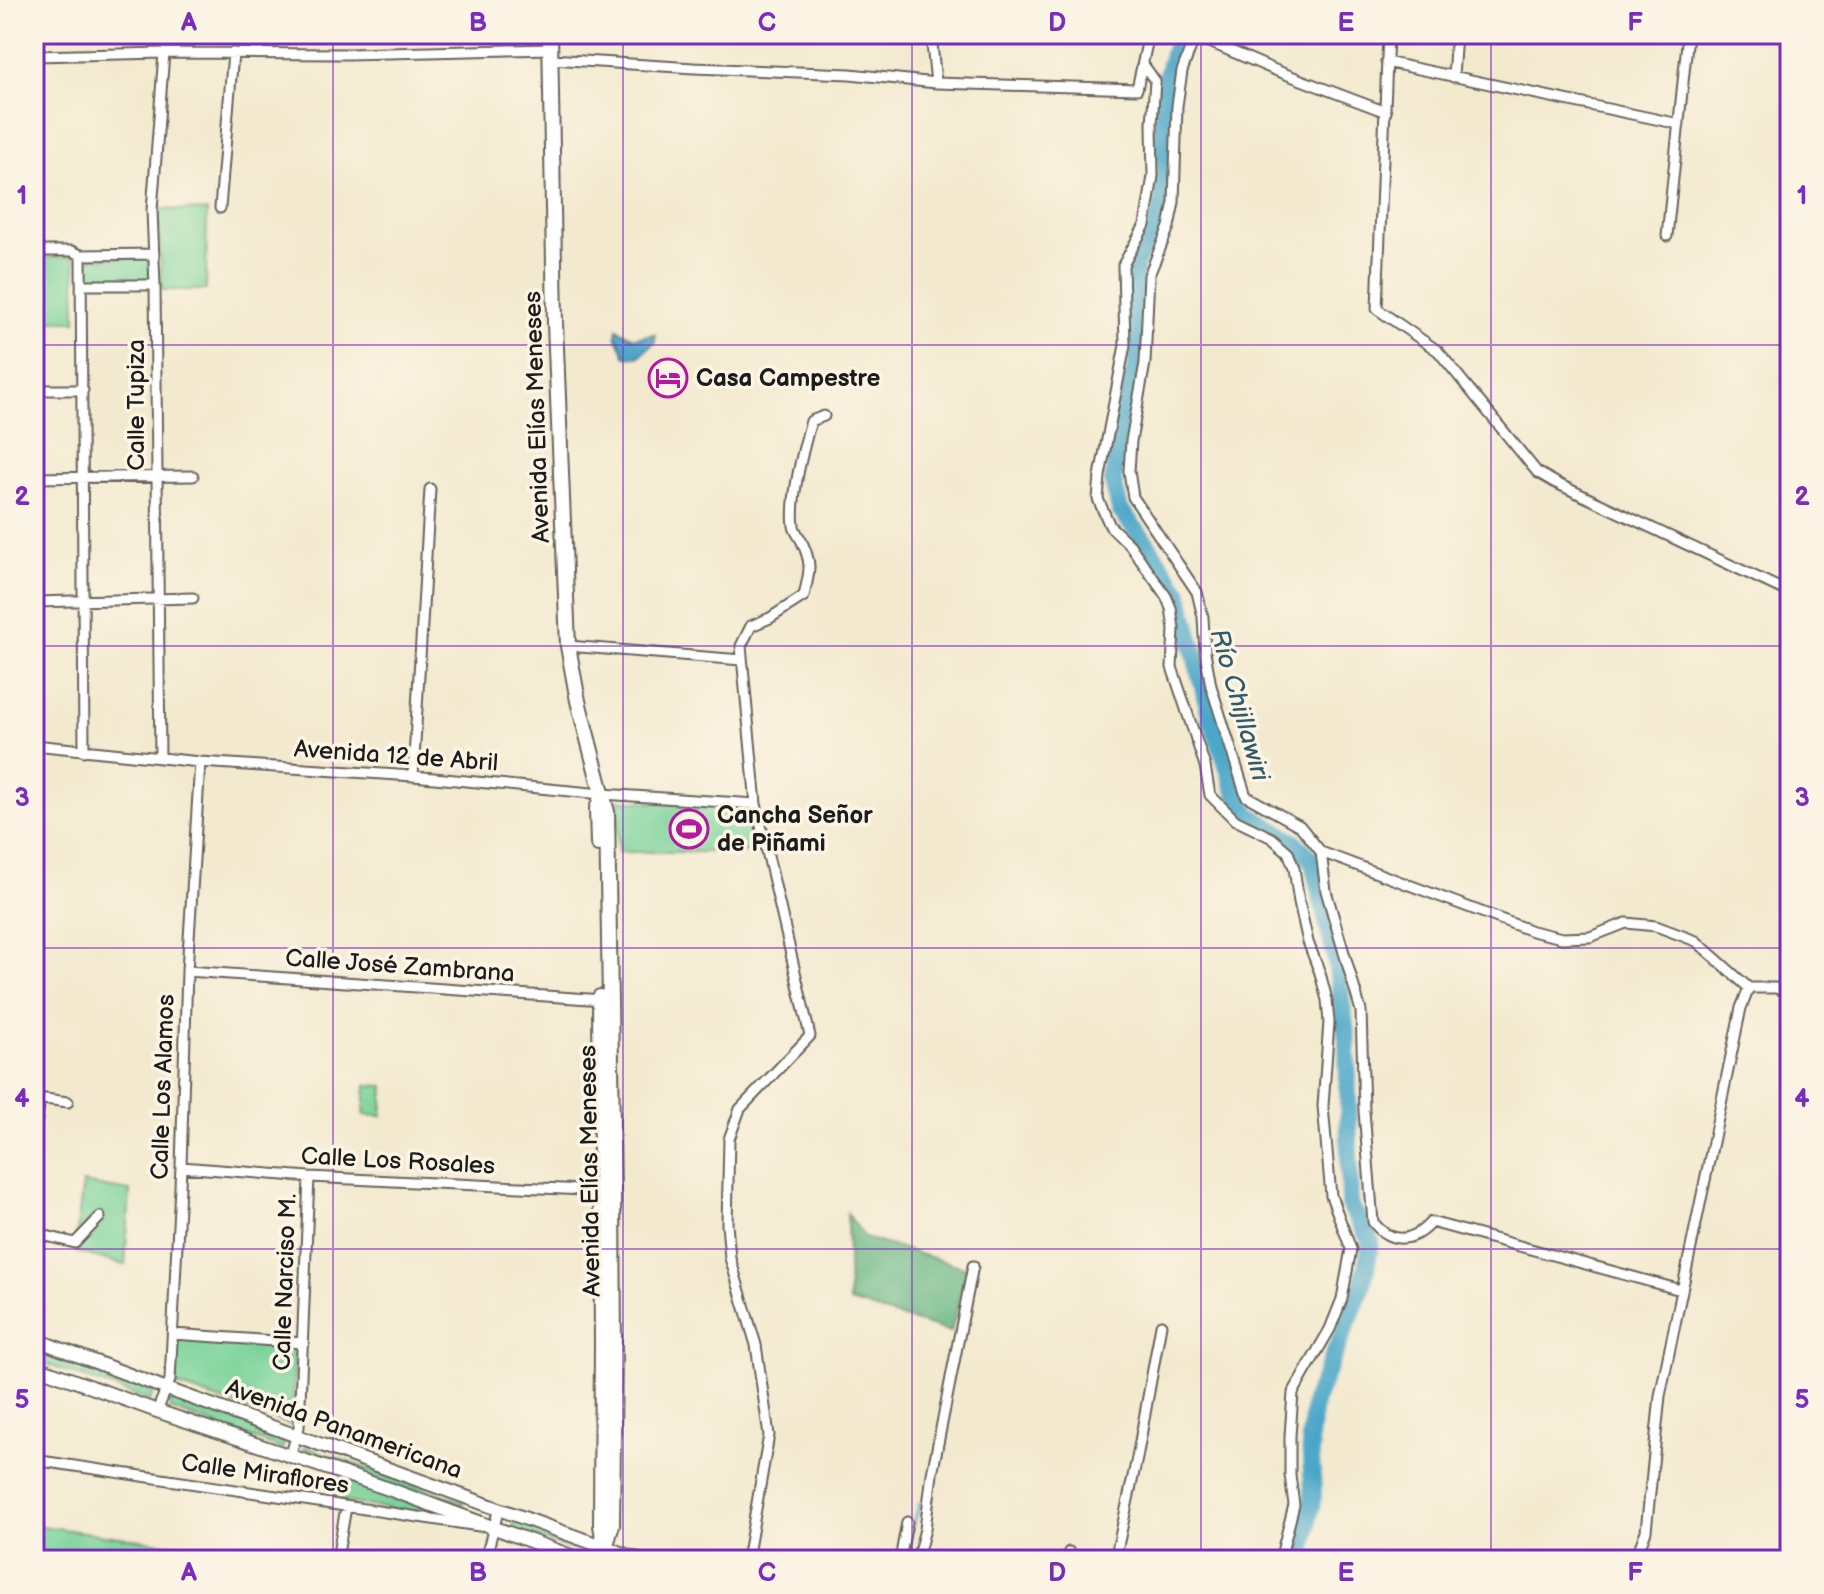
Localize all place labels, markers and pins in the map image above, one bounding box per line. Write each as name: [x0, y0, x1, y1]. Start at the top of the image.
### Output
hotel icon: Casa Campestre: [647, 357, 689, 399]
place label: Casa Campestre: [696, 364, 881, 393]
place label: Cancha Señor de Piñami: [717, 801, 873, 858]
sports icon: Cancha Señor de Piñami: [668, 808, 710, 850]

